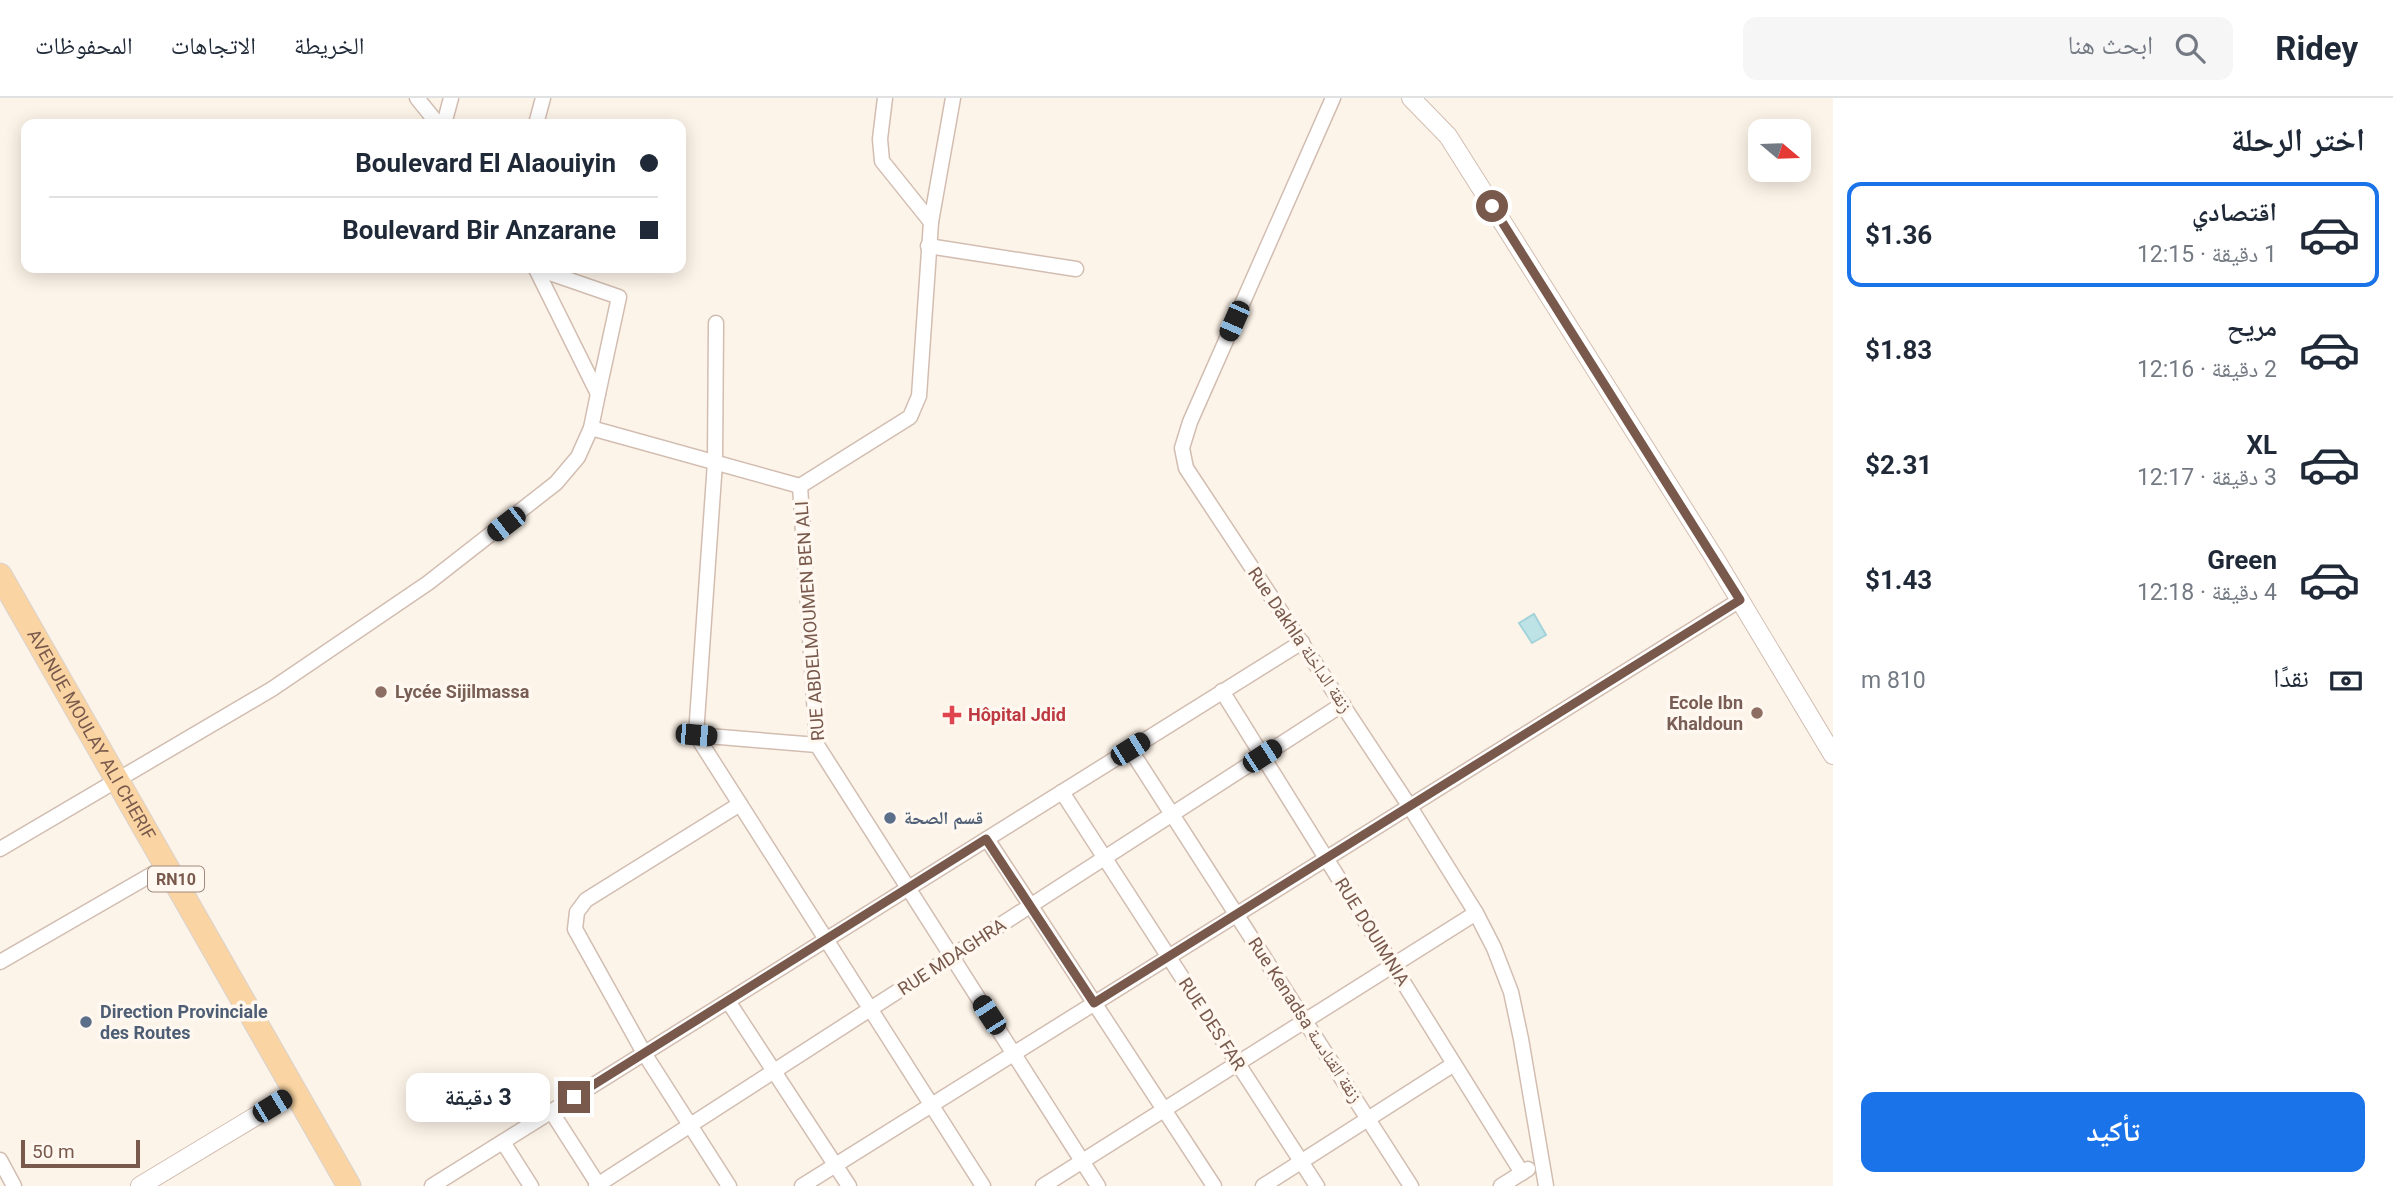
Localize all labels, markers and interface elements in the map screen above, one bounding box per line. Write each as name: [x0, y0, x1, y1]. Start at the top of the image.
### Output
search box: [1743, 17, 2233, 80]
icon: search: [2171, 29, 2209, 67]
text: Ridey: [2275, 29, 2358, 68]
text: ابحث هنا: [2068, 30, 2153, 60]
text: المحفوظات: [35, 32, 133, 60]
text: الاتجاهات: [171, 32, 256, 60]
text: الخريطة: [294, 32, 365, 60]
north arrow: [1748, 119, 1811, 182]
map controls: [1748, 119, 1811, 182]
text: اختر الرحلة: [2231, 121, 2365, 159]
text: Boulevard El Alaouiyin: [355, 148, 616, 178]
route start: [1476, 190, 1508, 222]
text: اقتصادي: [2192, 197, 2277, 227]
icon: car: [2298, 203, 2361, 266]
text: Boulevard Bir Anzarane: [342, 215, 616, 245]
text: $1.36: [1865, 220, 1932, 250]
text: 1 دقيقة · 12:15: [2137, 241, 2277, 268]
car: [1216, 298, 1253, 344]
text: مريح: [2227, 312, 2277, 342]
icon: car: [2298, 318, 2361, 381]
text: $1.83: [1865, 335, 1932, 365]
text: 2 دقيقة · 12:16: [2137, 356, 2277, 383]
text: XL: [2246, 430, 2277, 460]
icon: car: [2298, 433, 2361, 496]
text: $2.31: [1865, 450, 1932, 480]
text: 3 دقيقة · 12:17: [2137, 464, 2277, 491]
street label: RUE ABDELMOUMEN BEN ALI: [791, 500, 828, 742]
car: [483, 503, 530, 545]
text: Green: [2207, 545, 2277, 575]
icon: car: [2298, 548, 2361, 611]
street label: Rue Dakhla زنقة الداخلة: [1244, 563, 1357, 716]
text: $1.43: [1865, 565, 1932, 595]
text: 4 دقيقة · 12:18: [2137, 579, 2277, 606]
street label: AVENUE MOULAY ALI CHERIF: [23, 625, 160, 844]
icon: cash: [2327, 662, 2365, 700]
text: نقدًا: [2273, 663, 2309, 693]
text: 810 m: [1861, 667, 1926, 694]
place label: Lycée Sijilmassa: [395, 681, 530, 702]
marker: Lycée Sijilmassa: [373, 684, 389, 700]
place label: Ecole Ibn Khaldoun: [1667, 692, 1743, 734]
place label: Hôpital Jdid: [968, 704, 1066, 725]
marker: Hôpital Jdid: [942, 705, 962, 725]
marker: Ecole Ibn Khaldoun: [1749, 705, 1765, 721]
car: [675, 723, 718, 747]
car: [1107, 729, 1154, 769]
car: [1239, 736, 1286, 776]
place label: قسم الصحة: [904, 807, 983, 830]
marker: قسم الصحة: [882, 810, 898, 826]
road number: RN10: [148, 866, 204, 892]
street label: RUE DOUIMNIA: [1331, 874, 1414, 990]
street label: RUE MDAGHRA: [894, 914, 1010, 999]
street label: Rue Kenadsa زنقة القنادسة: [1244, 933, 1367, 1106]
street label: RUE DES FAR: [1175, 974, 1250, 1074]
car: [969, 992, 1010, 1038]
place label: Direction Provinciale des Routes: [100, 1001, 268, 1043]
marker: Direction Provinciale des Routes: [78, 1014, 94, 1030]
callout: 3 دقيقة: [406, 1072, 550, 1122]
route end: [558, 1081, 590, 1113]
text: 3 دقيقة: [444, 1084, 512, 1111]
car: [249, 1086, 296, 1126]
button: تأكيد: [1861, 1092, 2365, 1172]
scale bar: [21, 1137, 140, 1169]
text: 50 m: [32, 1140, 75, 1163]

